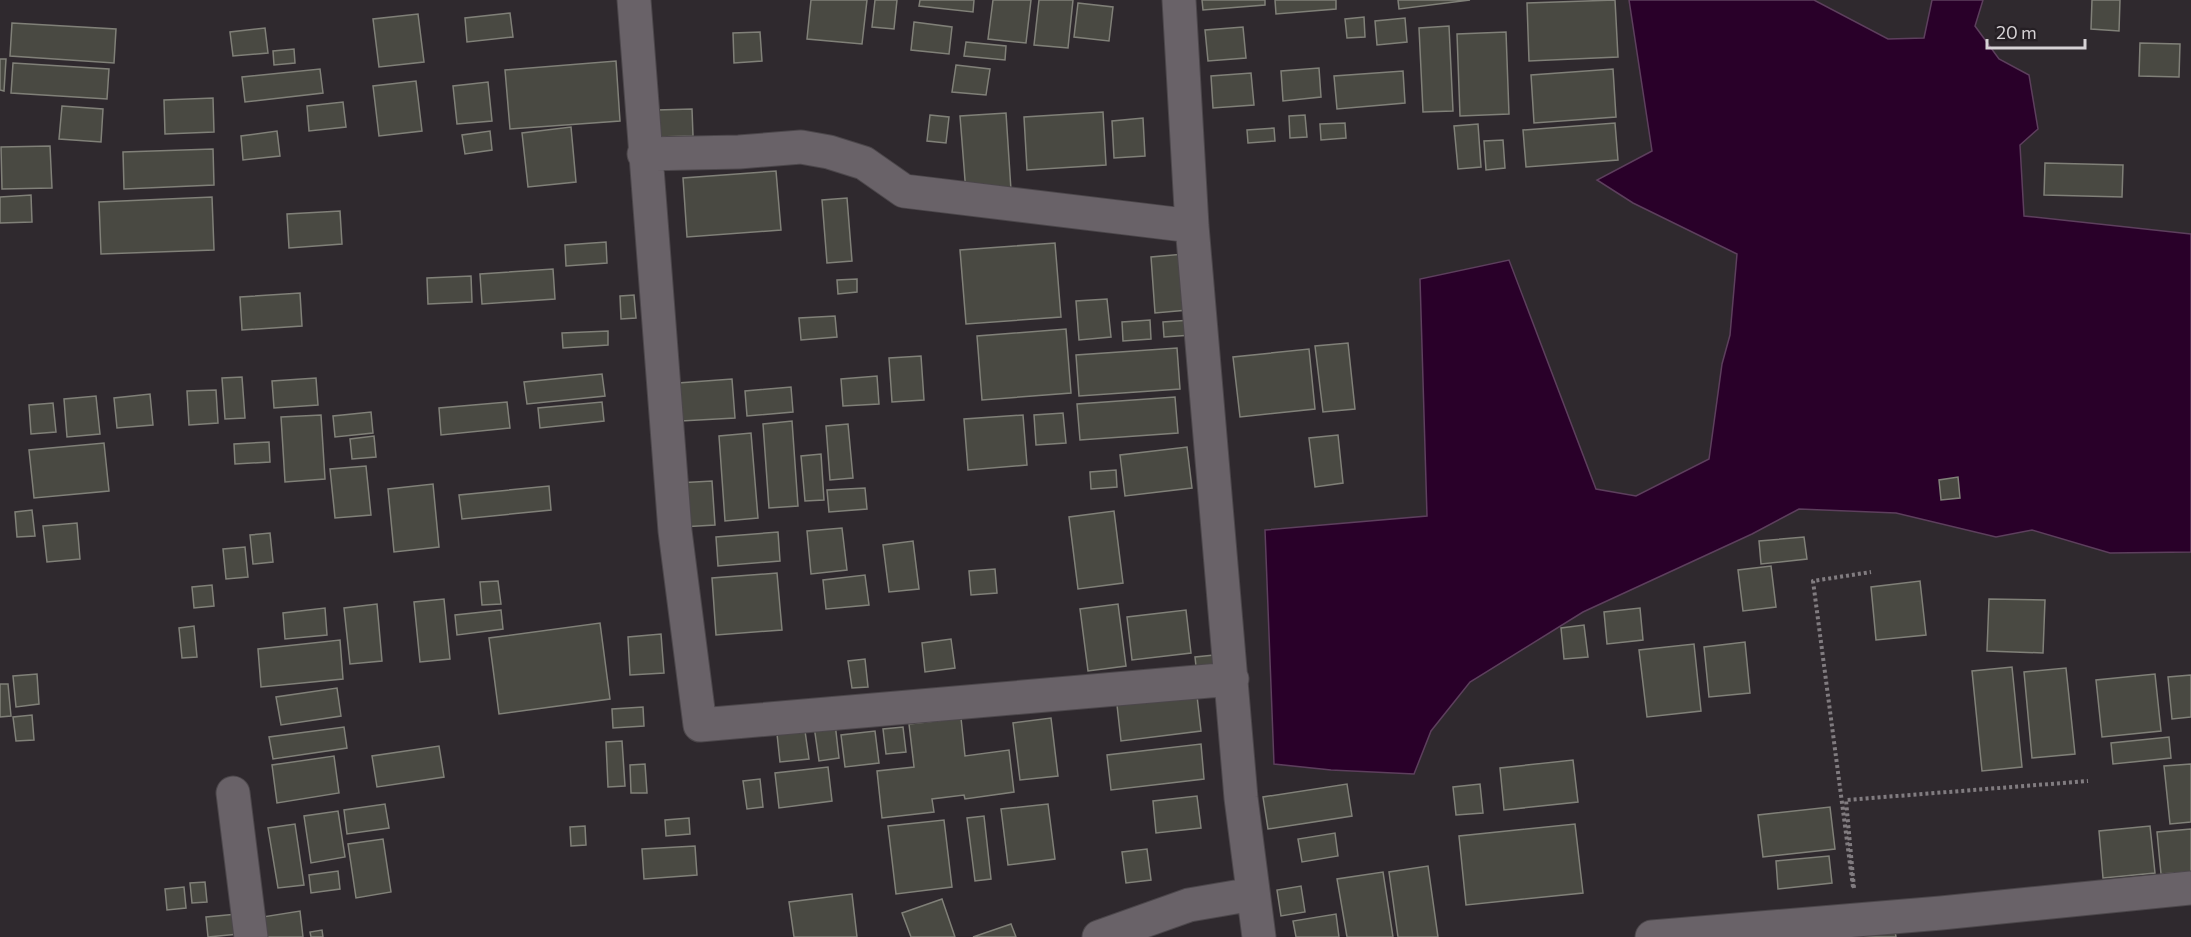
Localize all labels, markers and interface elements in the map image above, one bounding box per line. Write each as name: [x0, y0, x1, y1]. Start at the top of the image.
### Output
scale bar: [1987, 12, 2084, 50]
text: 20 m: [1996, 21, 2037, 43]

